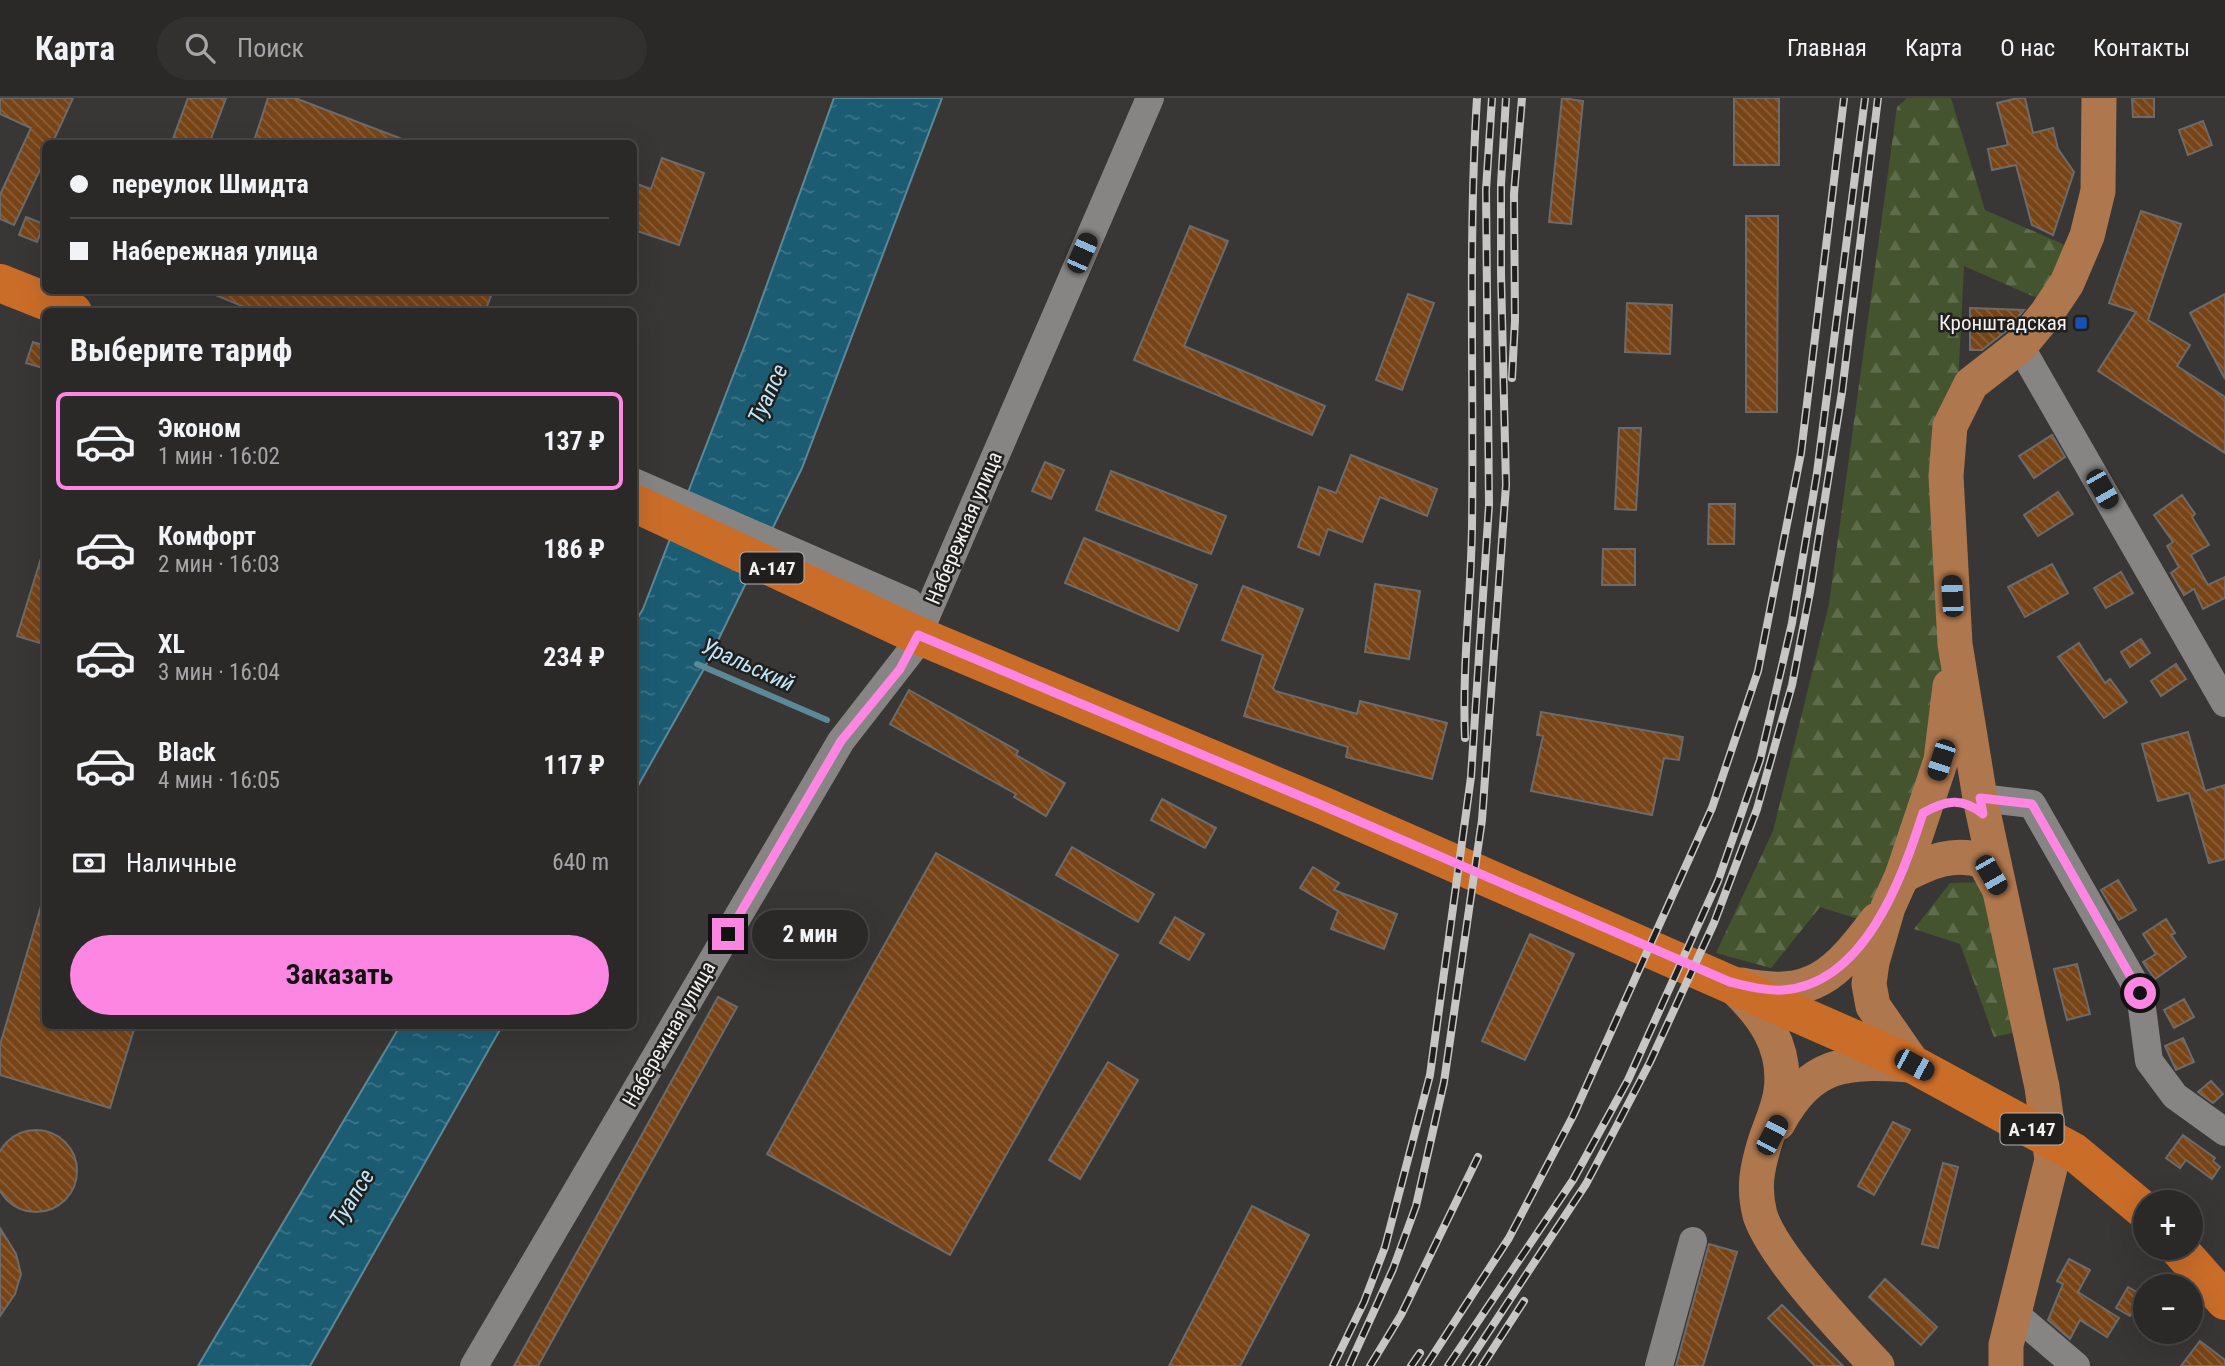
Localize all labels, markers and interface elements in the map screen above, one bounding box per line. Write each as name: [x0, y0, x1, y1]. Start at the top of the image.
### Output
search box: [157, 17, 647, 80]
text: Карта: [35, 29, 115, 68]
icon: search: [181, 29, 219, 67]
text: Поиск: [237, 33, 304, 63]
text: Главная: [1787, 34, 1867, 62]
text: Карта: [1905, 34, 1962, 62]
text: О нас: [2000, 34, 2055, 62]
text: Контакты: [2093, 34, 2190, 62]
text: переулок Шмидта: [112, 169, 309, 199]
car: [1064, 230, 1101, 276]
text: Набережная улица: [112, 236, 318, 266]
place label: Кронштадская: [1939, 311, 2067, 335]
marker: Кронштадская: [2073, 315, 2089, 331]
text: Выберите тариф: [70, 331, 292, 369]
water label: Туапсе: [743, 360, 793, 428]
icon: car: [74, 410, 137, 473]
text: Эконом: [158, 413, 241, 443]
text: 137 ₽: [543, 426, 605, 456]
text: 1 мин · 16:02: [158, 443, 280, 470]
street label: Набережная улица: [921, 448, 1007, 608]
car: [2083, 466, 2122, 512]
icon: car: [74, 518, 137, 581]
text: Комфорт: [158, 521, 256, 551]
text: 186 ₽: [543, 534, 605, 564]
text: 2 мин · 16:03: [158, 551, 280, 578]
road number: А-147: [740, 552, 804, 583]
car: [1941, 574, 1964, 618]
icon: car: [74, 626, 137, 689]
text: XL: [158, 629, 185, 659]
water label: Уральский: [697, 633, 799, 697]
text: 234 ₽: [543, 642, 605, 672]
text: 3 мин · 16:04: [158, 659, 280, 686]
icon: car: [74, 734, 137, 797]
text: Black: [158, 737, 216, 767]
car: [1925, 737, 1958, 783]
text: 117 ₽: [543, 750, 605, 780]
text: 4 мин · 16:05: [158, 767, 280, 794]
icon: cash: [70, 844, 108, 882]
text: Наличные: [126, 848, 237, 878]
text: 640 m: [552, 849, 609, 876]
car: [1972, 852, 2011, 898]
callout: 2 мин: [752, 910, 868, 958]
route end: [712, 918, 744, 950]
text: 2 мин: [782, 921, 838, 948]
button: Заказать: [70, 935, 609, 1015]
street label: Набережная улица: [618, 957, 720, 1111]
route start: [2124, 977, 2156, 1009]
car: [1891, 1046, 1938, 1084]
car: [1753, 1112, 1792, 1158]
road number: А-147: [2000, 1113, 2064, 1144]
water label: Туапсе: [324, 1164, 380, 1232]
map controls: [2133, 1190, 2203, 1344]
button: +: [2133, 1190, 2203, 1260]
button: −: [2133, 1274, 2203, 1344]

